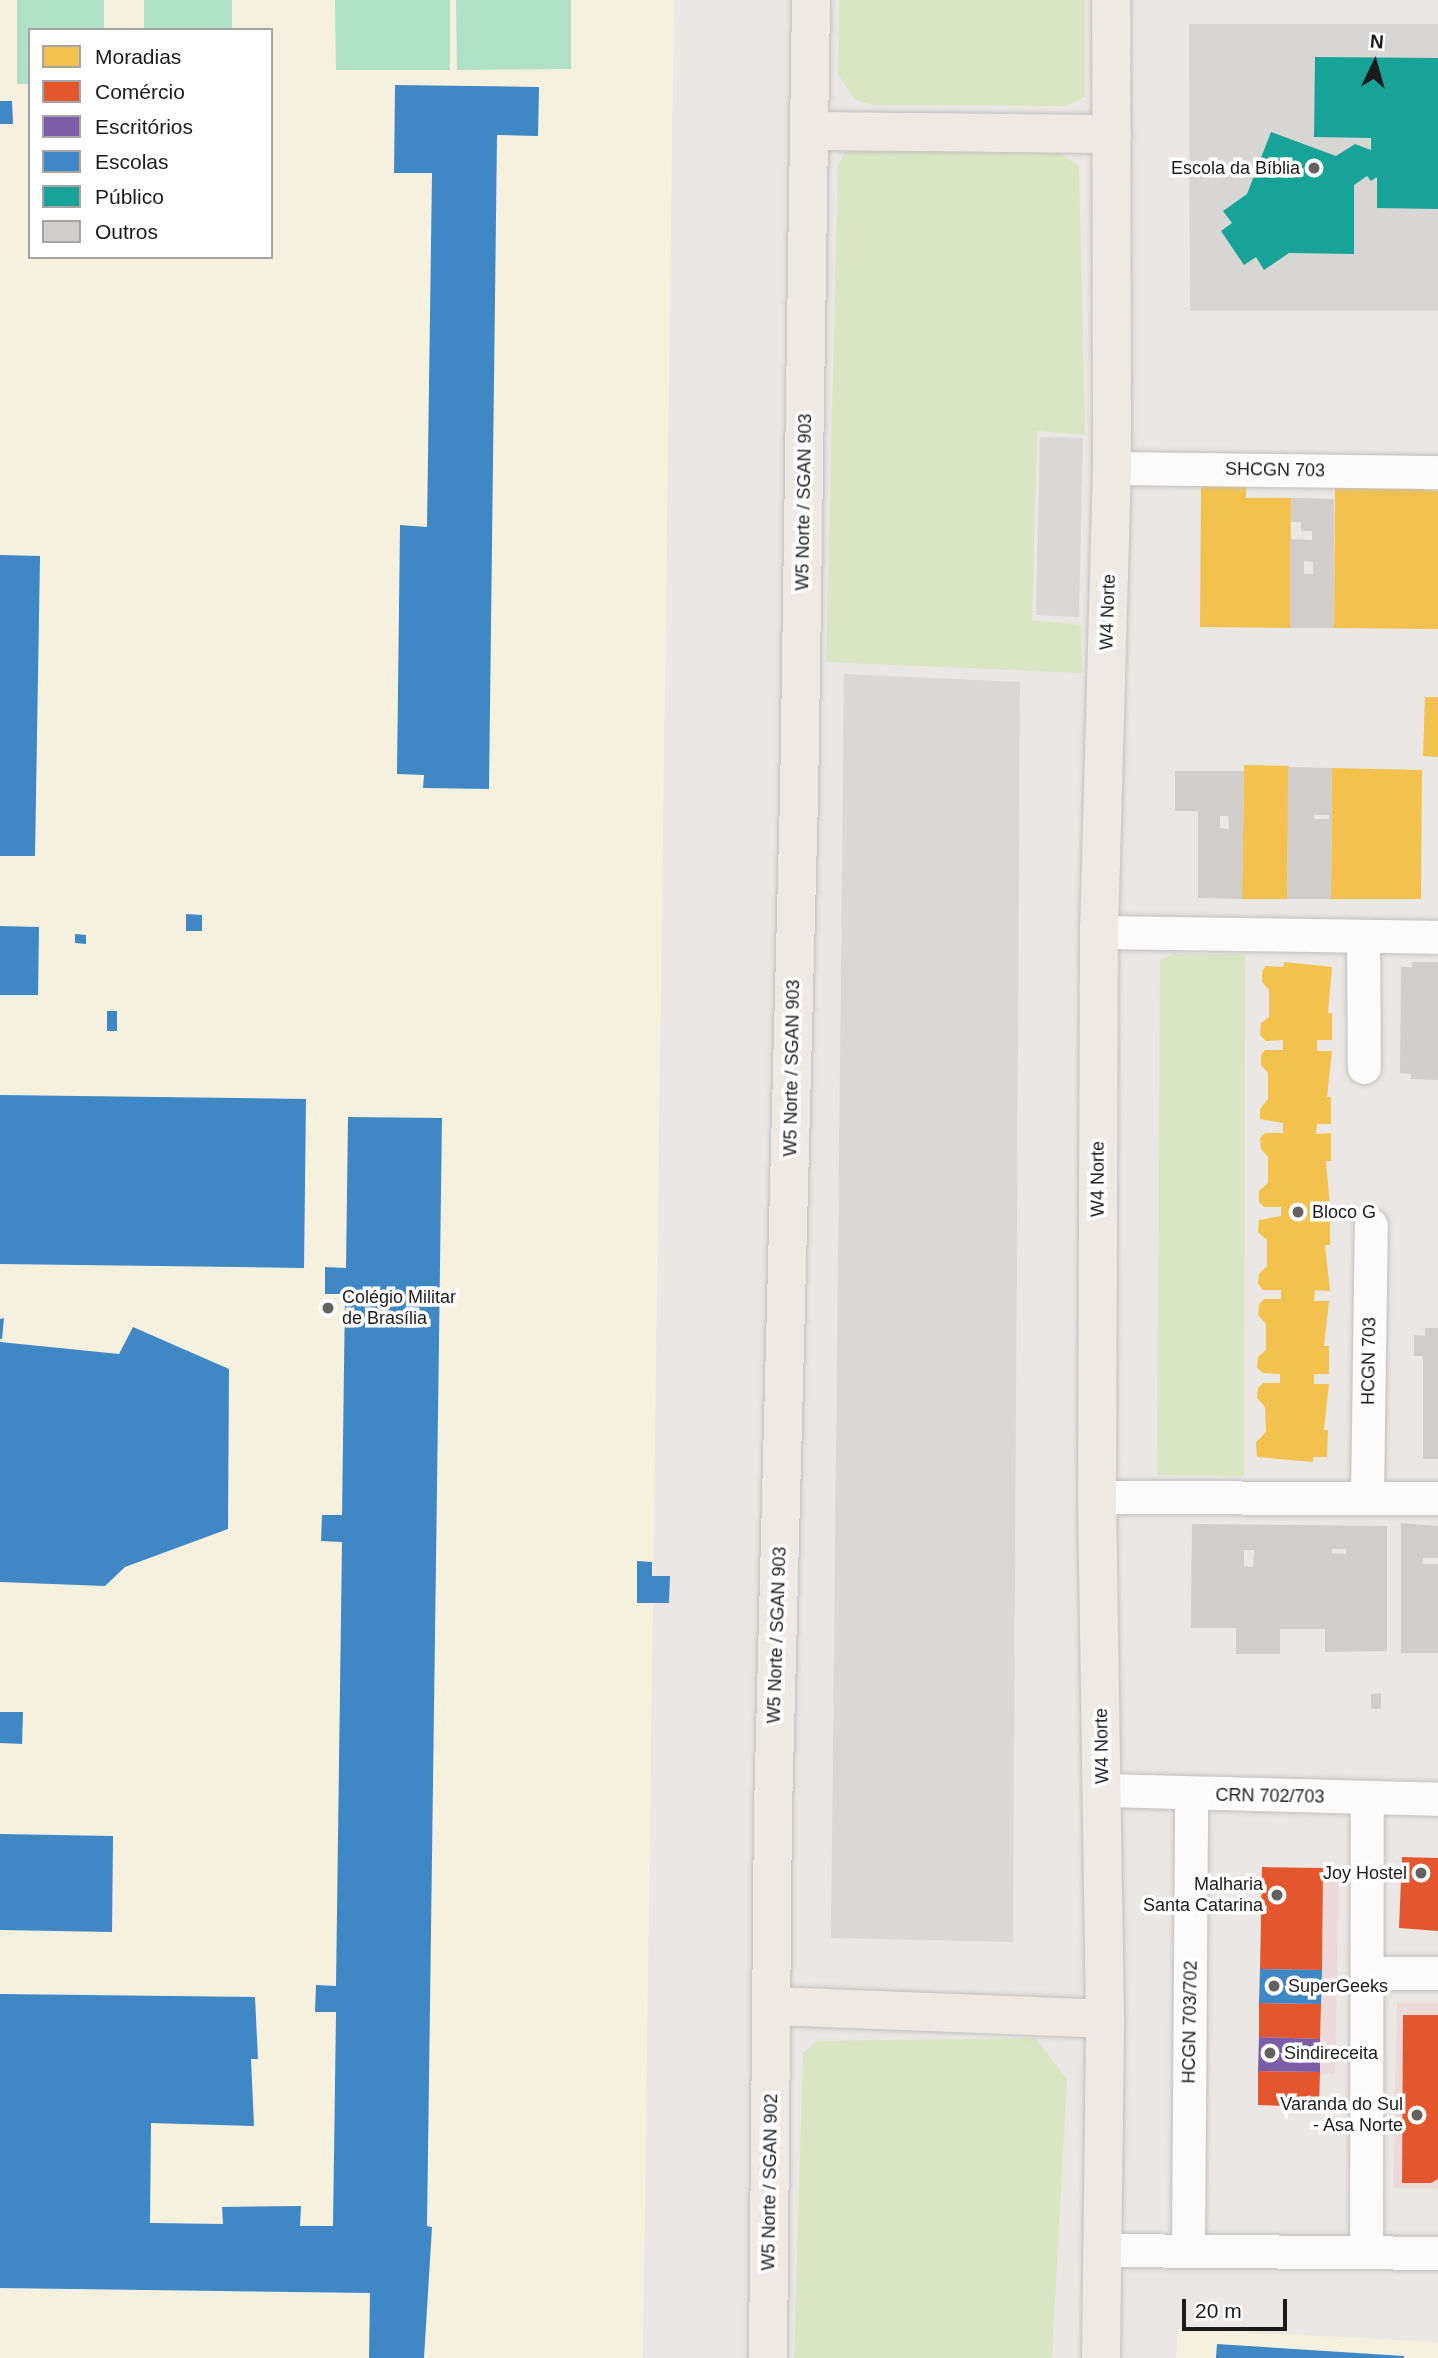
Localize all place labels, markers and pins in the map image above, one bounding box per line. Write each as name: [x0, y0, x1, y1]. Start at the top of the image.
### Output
place label: Escola da Bíblia: [1171, 157, 1300, 179]
marker: Escola da Bíblia: [1306, 160, 1322, 176]
place label: Bloco G: [1312, 1201, 1376, 1223]
marker: Bloco G: [1290, 1204, 1306, 1220]
place label: Colégio Militar de Brasília: [342, 1287, 456, 1330]
marker: Colégio Militar de Brasília: [320, 1300, 336, 1316]
place label: Joy Hostel: [1323, 1862, 1407, 1884]
marker: Joy Hostel: [1413, 1865, 1429, 1881]
place label: Malharia Santa Catarina: [1143, 1874, 1263, 1916]
marker: Malharia Santa Catarina: [1269, 1887, 1285, 1903]
place label: SuperGeeks: [1288, 1975, 1388, 1997]
marker: SuperGeeks: [1266, 1978, 1282, 1994]
place label: Sindireceita: [1284, 2042, 1378, 2064]
marker: Sindireceita: [1262, 2045, 1278, 2061]
place label: Varanda do Sul - Asa Norte: [1280, 2094, 1403, 2136]
marker: Varanda do Sul - Asa Norte: [1409, 2107, 1425, 2123]

